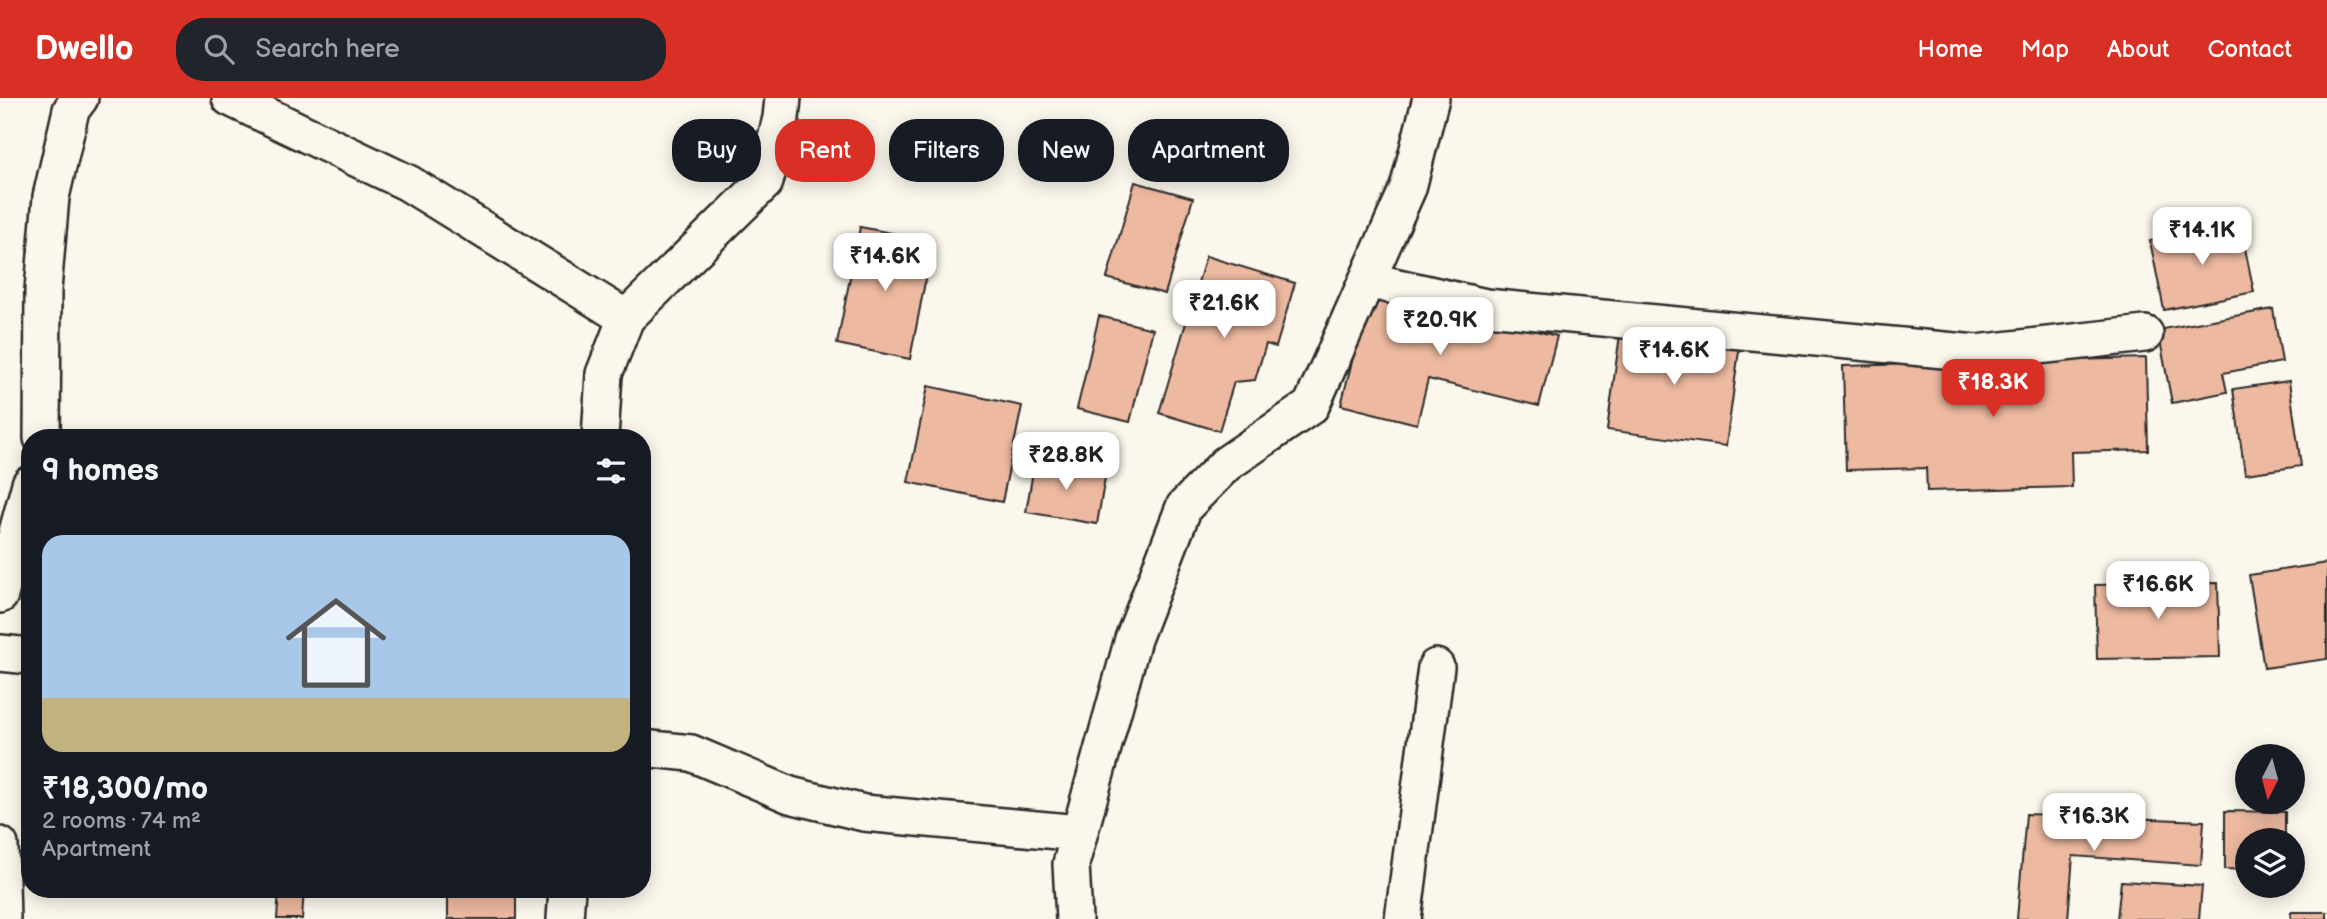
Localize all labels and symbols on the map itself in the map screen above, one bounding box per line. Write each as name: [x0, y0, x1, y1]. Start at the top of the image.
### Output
pin: ₹14.1K: [2145, 208, 2259, 267]
pin: ₹14.6K: [828, 234, 942, 293]
pin: ₹21.6K: [1167, 280, 1281, 340]
pin: ₹20.9K: [1383, 298, 1497, 357]
pin: ₹14.6K: [1617, 328, 1731, 387]
pin: ₹18.3K: [1936, 360, 2050, 419]
pin: ₹28.8K: [1009, 432, 1123, 492]
pin: ₹16.6K: [2101, 561, 2215, 621]
north arrow: [2235, 744, 2305, 814]
pin: ₹16.3K: [2037, 794, 2151, 853]

